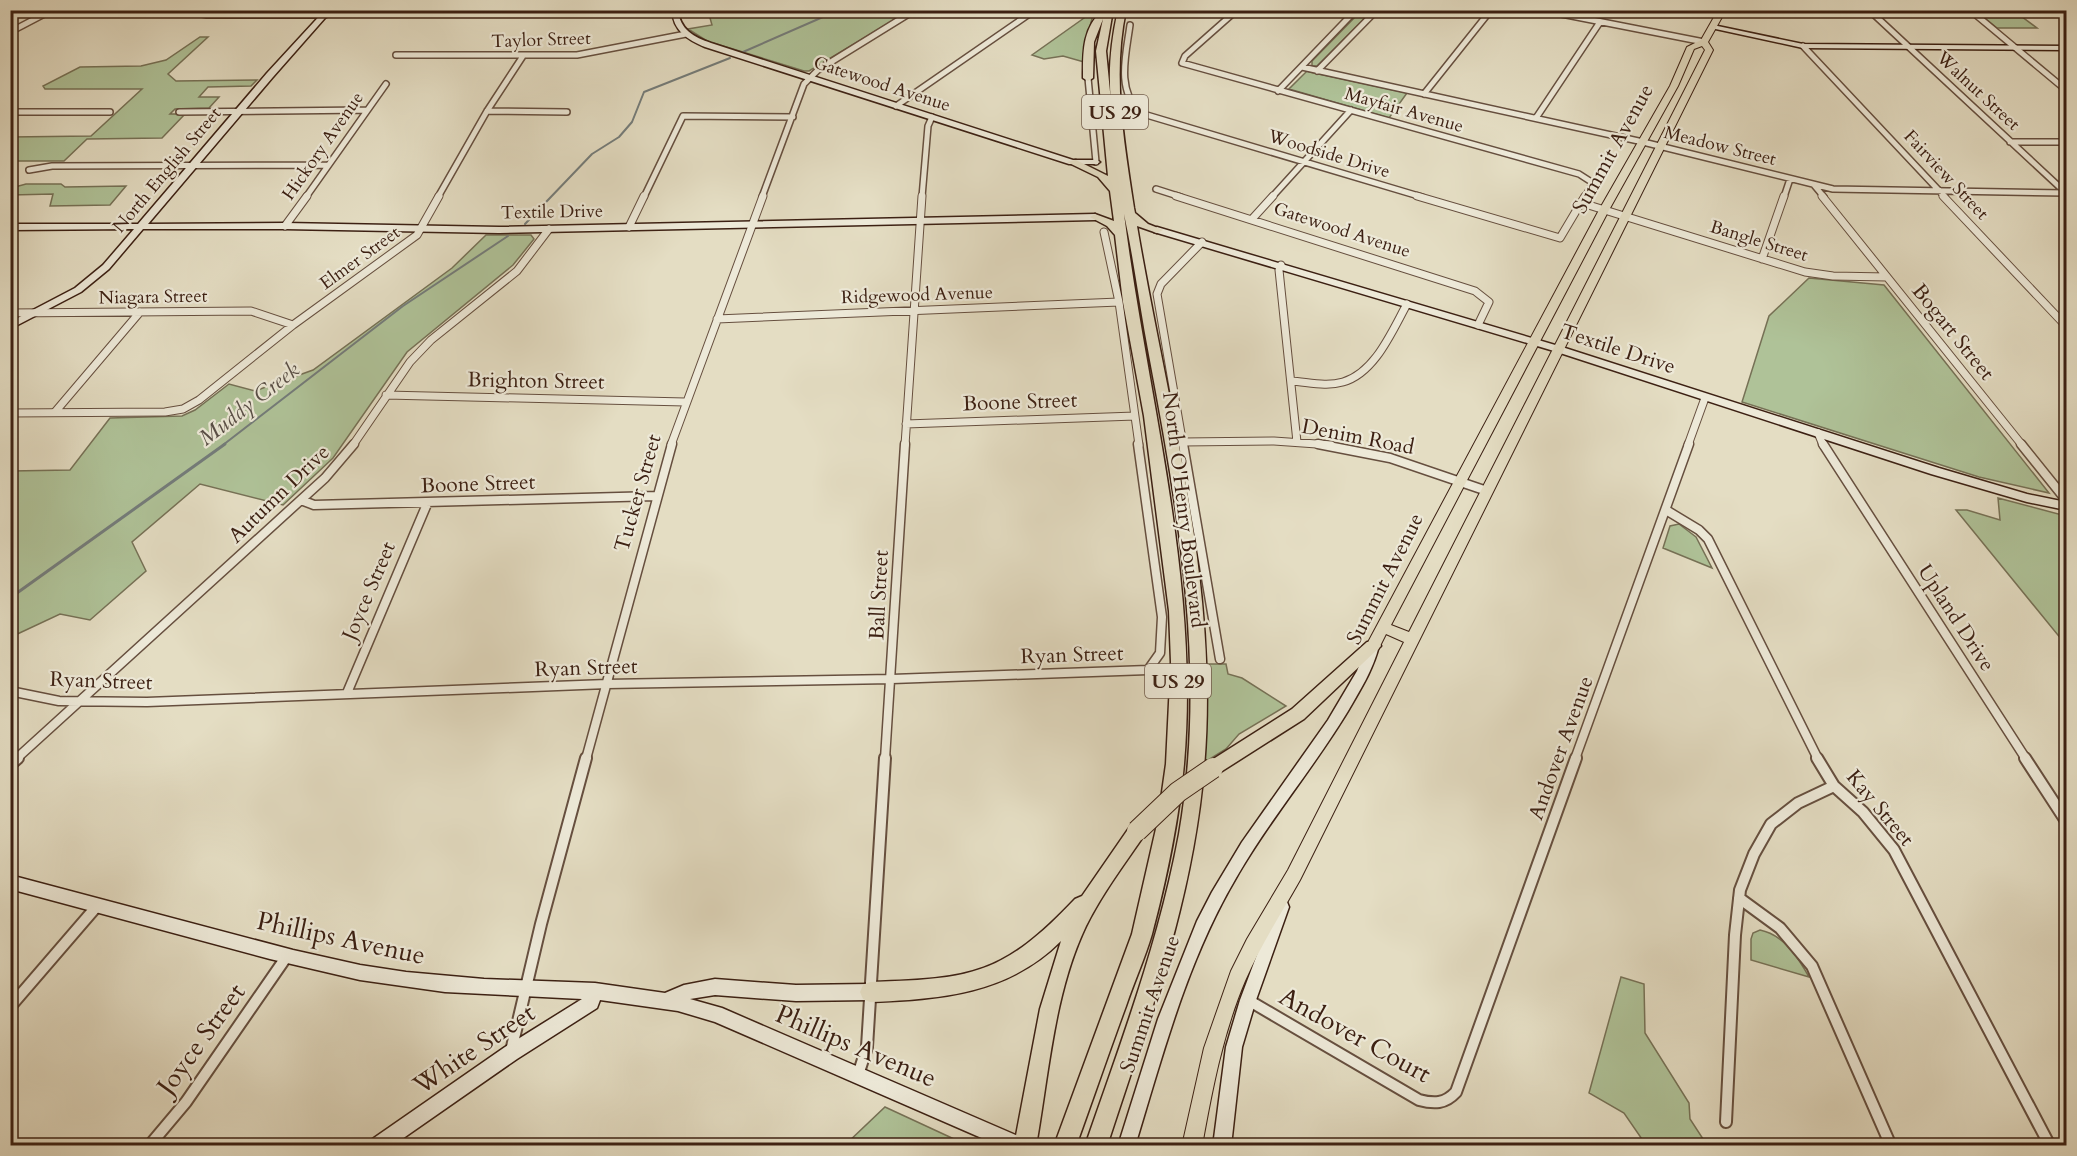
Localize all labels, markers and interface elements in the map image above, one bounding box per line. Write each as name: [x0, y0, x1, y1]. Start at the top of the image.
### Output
street label: Taylor Street: [491, 26, 591, 54]
street label: Walnut Street: [1930, 45, 2026, 137]
street label: Gatewood Avenue: [810, 50, 954, 118]
street label: Summit Avenue: [1565, 79, 1661, 219]
street label: Mayfair Avenue: [1342, 81, 1466, 139]
street label: Hickory Avenue: [276, 87, 370, 205]
road number: US 29: [1082, 95, 1148, 129]
street label: North English Street: [107, 102, 227, 238]
street label: Meadow Street: [1661, 120, 1779, 172]
street label: Woodside Drive: [1264, 123, 1393, 184]
street label: Fairview Street: [1898, 125, 1994, 226]
street label: Gatewood Avenue: [1270, 196, 1414, 264]
street label: Textile Drive: [501, 199, 603, 225]
street label: Bangle Street: [1707, 214, 1811, 268]
street label: Elmer Street: [315, 220, 406, 296]
street label: Bogart Street: [1905, 277, 2001, 387]
street label: Ridgewood Avenue: [841, 280, 993, 310]
street label: Niagara Street: [99, 284, 208, 310]
street label: Textile Drive: [1557, 317, 1679, 381]
water label: Muddy Creek: [192, 355, 306, 453]
street label: Brighton Street: [467, 365, 605, 397]
street label: Boone Street: [962, 385, 1078, 418]
street label: North O'Henry Boulevard: [1155, 390, 1213, 630]
street label: Denim Road: [1299, 412, 1417, 462]
street label: Tucker Street: [607, 430, 669, 555]
street label: Autumn Drive: [222, 438, 336, 550]
street label: Boone Street: [420, 467, 536, 500]
street label: Summit Avenue: [1339, 508, 1431, 650]
street label: Joyce Street: [334, 537, 403, 648]
street label: Ball Street: [862, 549, 896, 641]
street label: Upland Drive: [1911, 559, 2001, 677]
street label: Ryan Street: [1020, 639, 1124, 671]
street label: Ryan Street: [534, 652, 638, 684]
road number: US 29: [1145, 664, 1211, 698]
street label: Ryan Street: [49, 665, 153, 697]
street label: Andover Avenue: [1522, 672, 1600, 824]
street label: Kay Street: [1839, 763, 1921, 853]
street label: Phillips Avenue: [254, 903, 428, 973]
street label: Summit Avenue: [1113, 931, 1187, 1077]
street label: Joyce Street: [146, 976, 253, 1105]
street label: Andover Court: [1273, 979, 1437, 1091]
street label: White Street: [405, 995, 542, 1103]
street label: Phillips Avenue: [770, 996, 942, 1096]

